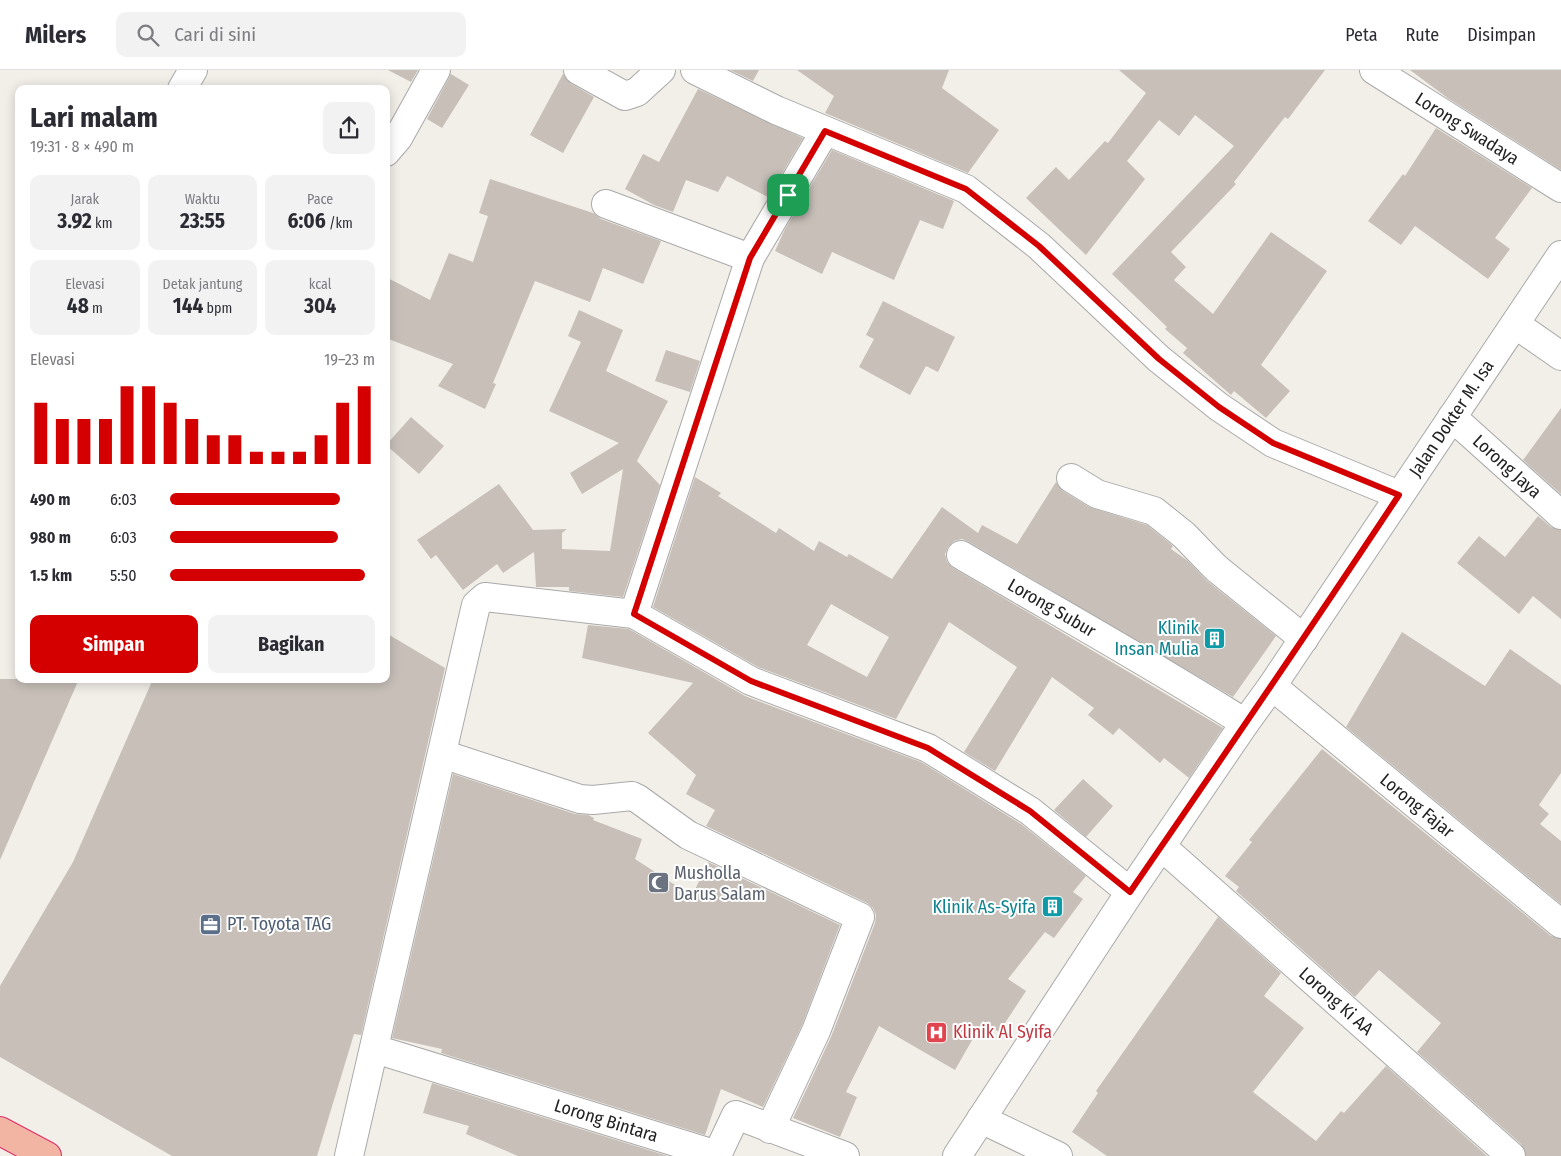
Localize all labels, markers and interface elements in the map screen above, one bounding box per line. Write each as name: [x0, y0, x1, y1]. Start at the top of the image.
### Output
search box: [116, 12, 466, 57]
text: Milers: [25, 21, 86, 49]
icon: search: [134, 21, 162, 49]
text: Cari di sini: [174, 23, 256, 46]
text: Peta: [1345, 24, 1377, 46]
text: Rute: [1405, 24, 1439, 46]
text: Disimpan: [1467, 24, 1536, 46]
street label: Lorong Swadaya: [1411, 88, 1523, 170]
text: Lari malam: [30, 101, 158, 134]
button: share: [323, 102, 375, 154]
text: 19:31 · 8 × 490 m: [30, 137, 134, 156]
pin: [767, 174, 809, 216]
icon: arrive: [774, 181, 802, 209]
text: Jarak: [71, 191, 99, 208]
text: Waktu: [185, 191, 220, 208]
text: Pace: [307, 191, 333, 208]
text: 3.92: [57, 208, 92, 234]
text: 23:55: [180, 208, 225, 234]
text: 6:06: [287, 208, 326, 234]
text: km: [92, 215, 112, 232]
text: /km: [326, 215, 353, 232]
text: Elevasi: [65, 276, 104, 293]
text: Detak jantung: [163, 276, 242, 293]
text: kcal: [309, 276, 331, 293]
text: 48: [67, 293, 89, 319]
text: 144: [173, 293, 203, 319]
text: 304: [304, 293, 336, 319]
text: m: [89, 300, 103, 317]
text: bpm: [203, 300, 232, 317]
text: Elevasi: [30, 350, 75, 369]
text: 19–23 m: [324, 350, 375, 369]
street label: Jalan Dokter M. Isa: [1404, 356, 1499, 481]
street label: Lorong Jaya: [1468, 430, 1546, 503]
text: 490 m: [30, 490, 70, 509]
text: 6:03: [110, 490, 137, 509]
text: 980 m: [30, 528, 71, 547]
text: 6:03: [110, 528, 137, 547]
text: 1.5 km: [30, 566, 72, 585]
text: 5:50: [110, 566, 136, 585]
street label: Lorong Subur: [1004, 574, 1100, 642]
button: Simpan: [30, 615, 198, 673]
button: Bagikan: [208, 615, 375, 673]
place label: Klinik Insan Mulia: [1114, 617, 1200, 660]
building icon: Klinik Insan Mulia: [1203, 626, 1227, 650]
street label: Lorong Fajar: [1376, 769, 1459, 843]
place label: Musholla Darus Salam: [674, 862, 766, 905]
mosque icon: Musholla Darus Salam: [646, 871, 670, 895]
building icon: Klinik As-Syifa: [1040, 895, 1064, 919]
place label: Klinik As-Syifa: [932, 896, 1036, 918]
office icon: PT. Toyota TAG: [199, 912, 223, 936]
place label: PT. Toyota TAG: [227, 913, 331, 935]
street label: Lorong Ki AA: [1295, 962, 1378, 1040]
hospital icon: Klinik Al Syifa: [925, 1020, 949, 1044]
place label: Klinik Al Syifa: [953, 1021, 1052, 1043]
street label: Lorong Bintara: [552, 1094, 661, 1147]

